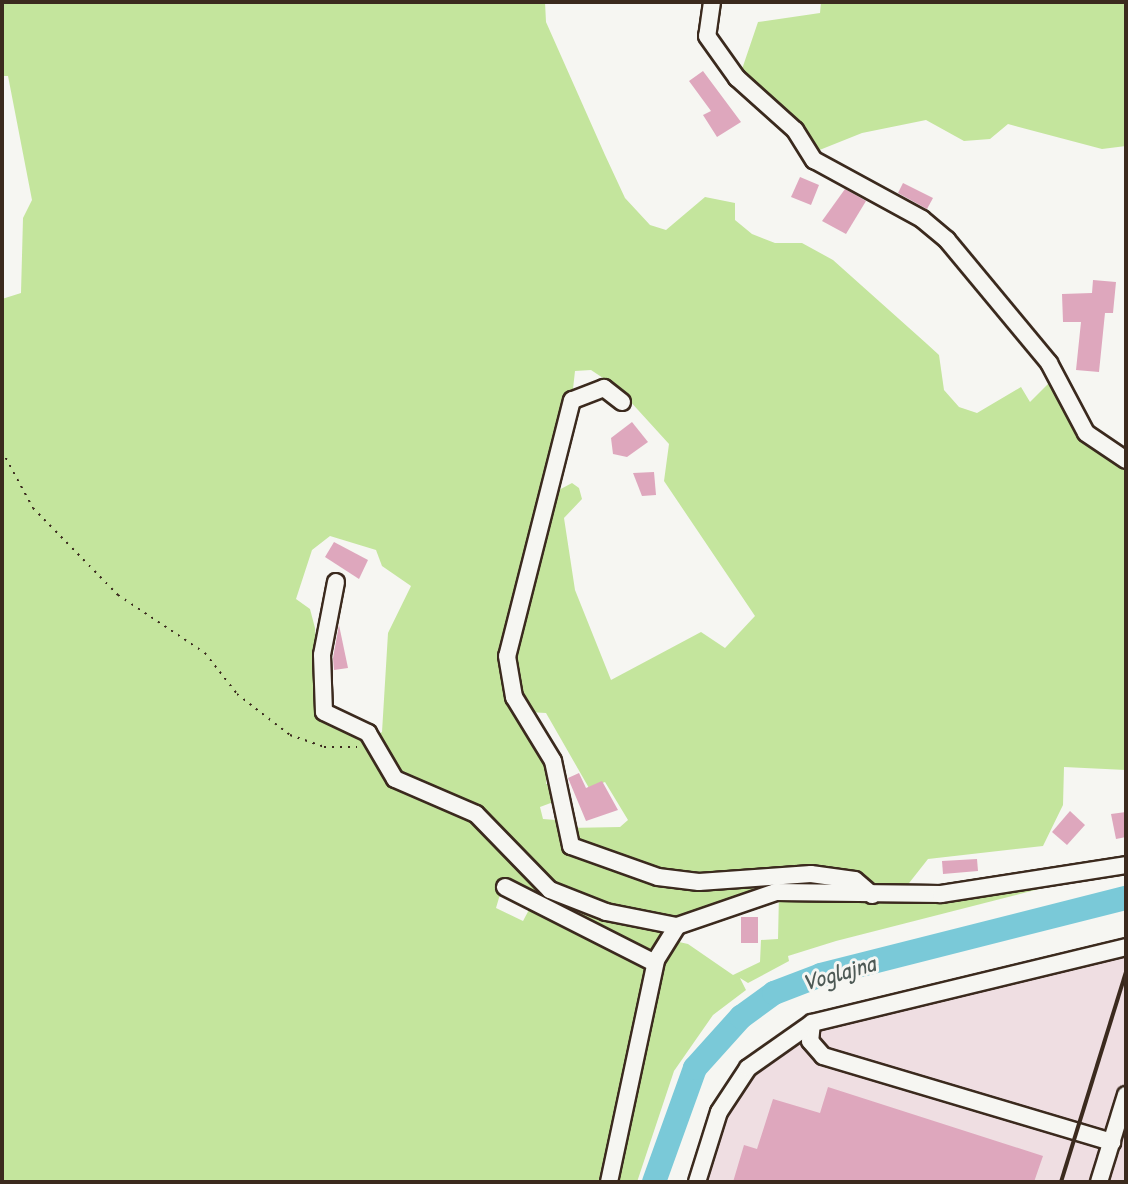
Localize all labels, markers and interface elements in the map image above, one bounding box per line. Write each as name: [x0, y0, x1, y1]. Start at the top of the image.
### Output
water label: Voglajna: [798, 949, 878, 997]

